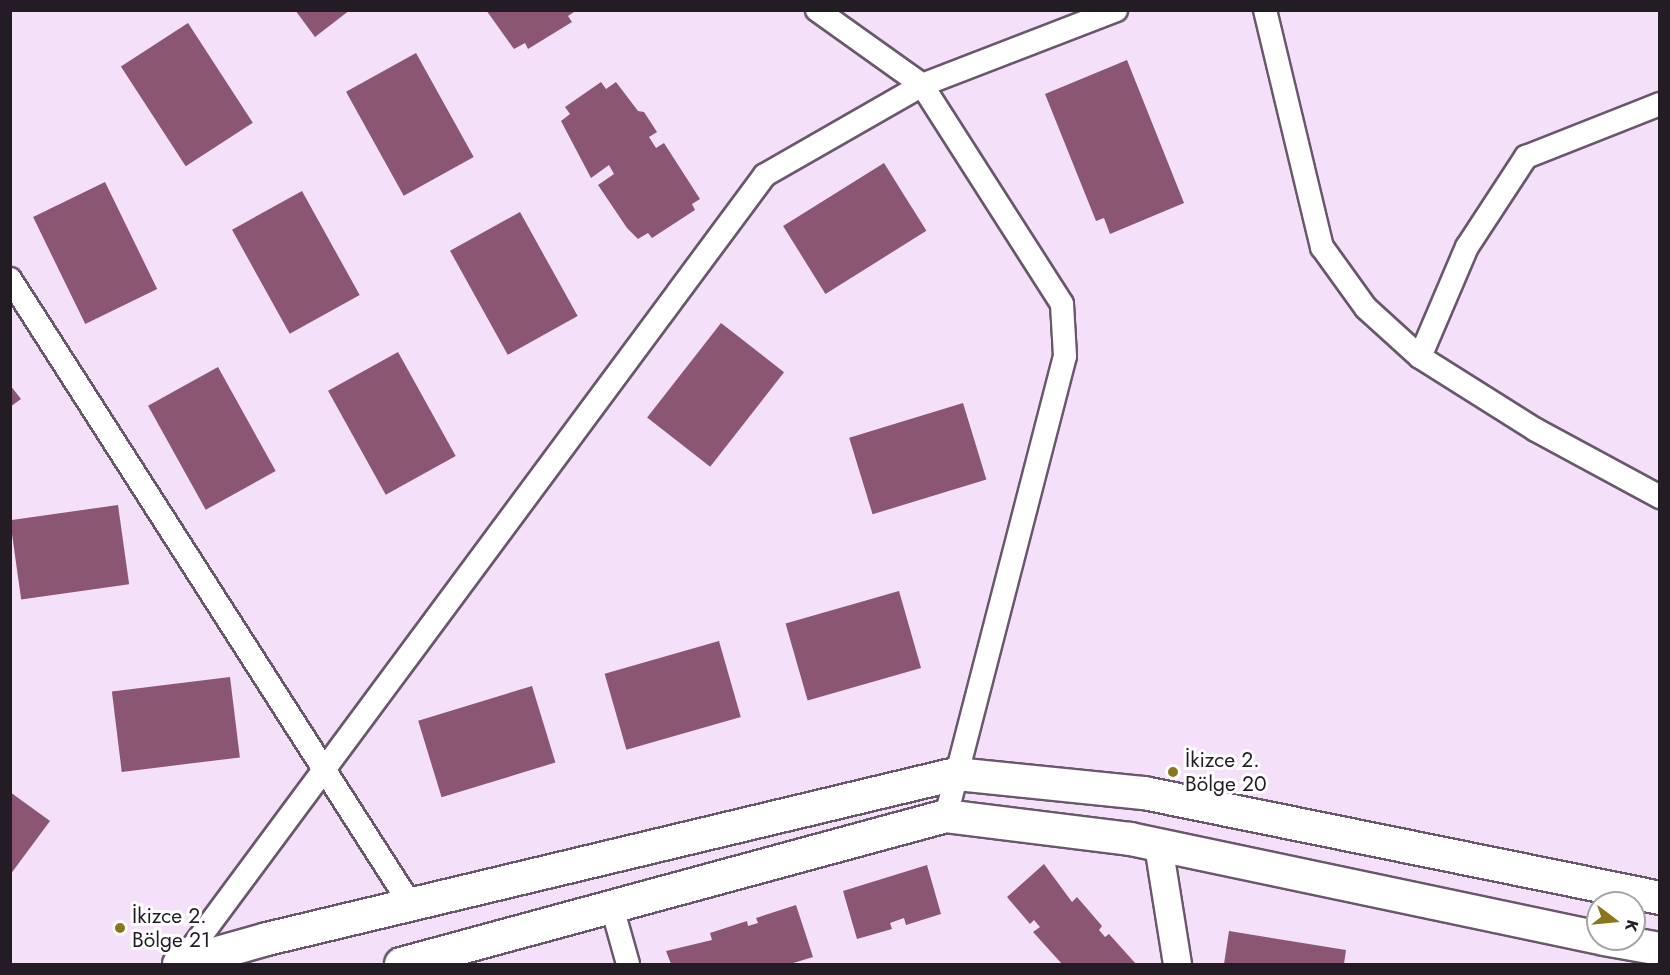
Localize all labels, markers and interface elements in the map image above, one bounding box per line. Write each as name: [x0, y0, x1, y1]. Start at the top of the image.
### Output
place label: İkizce 2. Bölge 20: [1185, 747, 1267, 797]
marker: İkizce 2. Bölge 20: [1166, 765, 1180, 779]
north arrow: [1586, 891, 1646, 951]
place label: İkizce 2. Bölge 21: [132, 903, 210, 953]
text: K: [1619, 917, 1644, 934]
marker: İkizce 2. Bölge 21: [113, 921, 127, 935]

